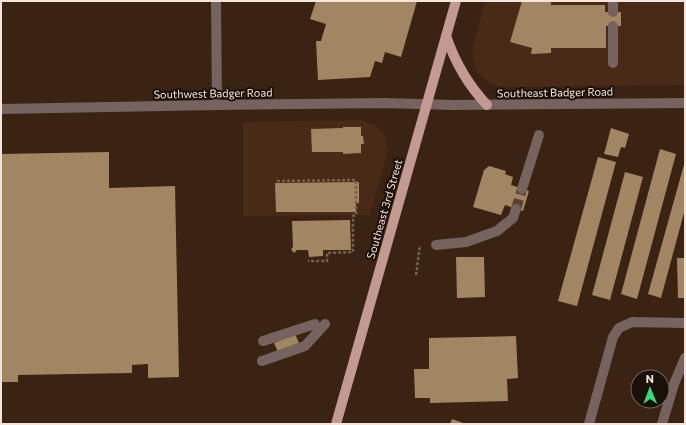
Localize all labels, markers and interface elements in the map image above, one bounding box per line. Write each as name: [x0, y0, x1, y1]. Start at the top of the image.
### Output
street label: Southeast Badger Road: [497, 84, 613, 100]
street label: Southwest Badger Road: [153, 85, 273, 101]
street label: Southeast 3rd Street: [364, 157, 405, 260]
north arrow: [630, 369, 670, 409]
text: N: [646, 372, 654, 385]

